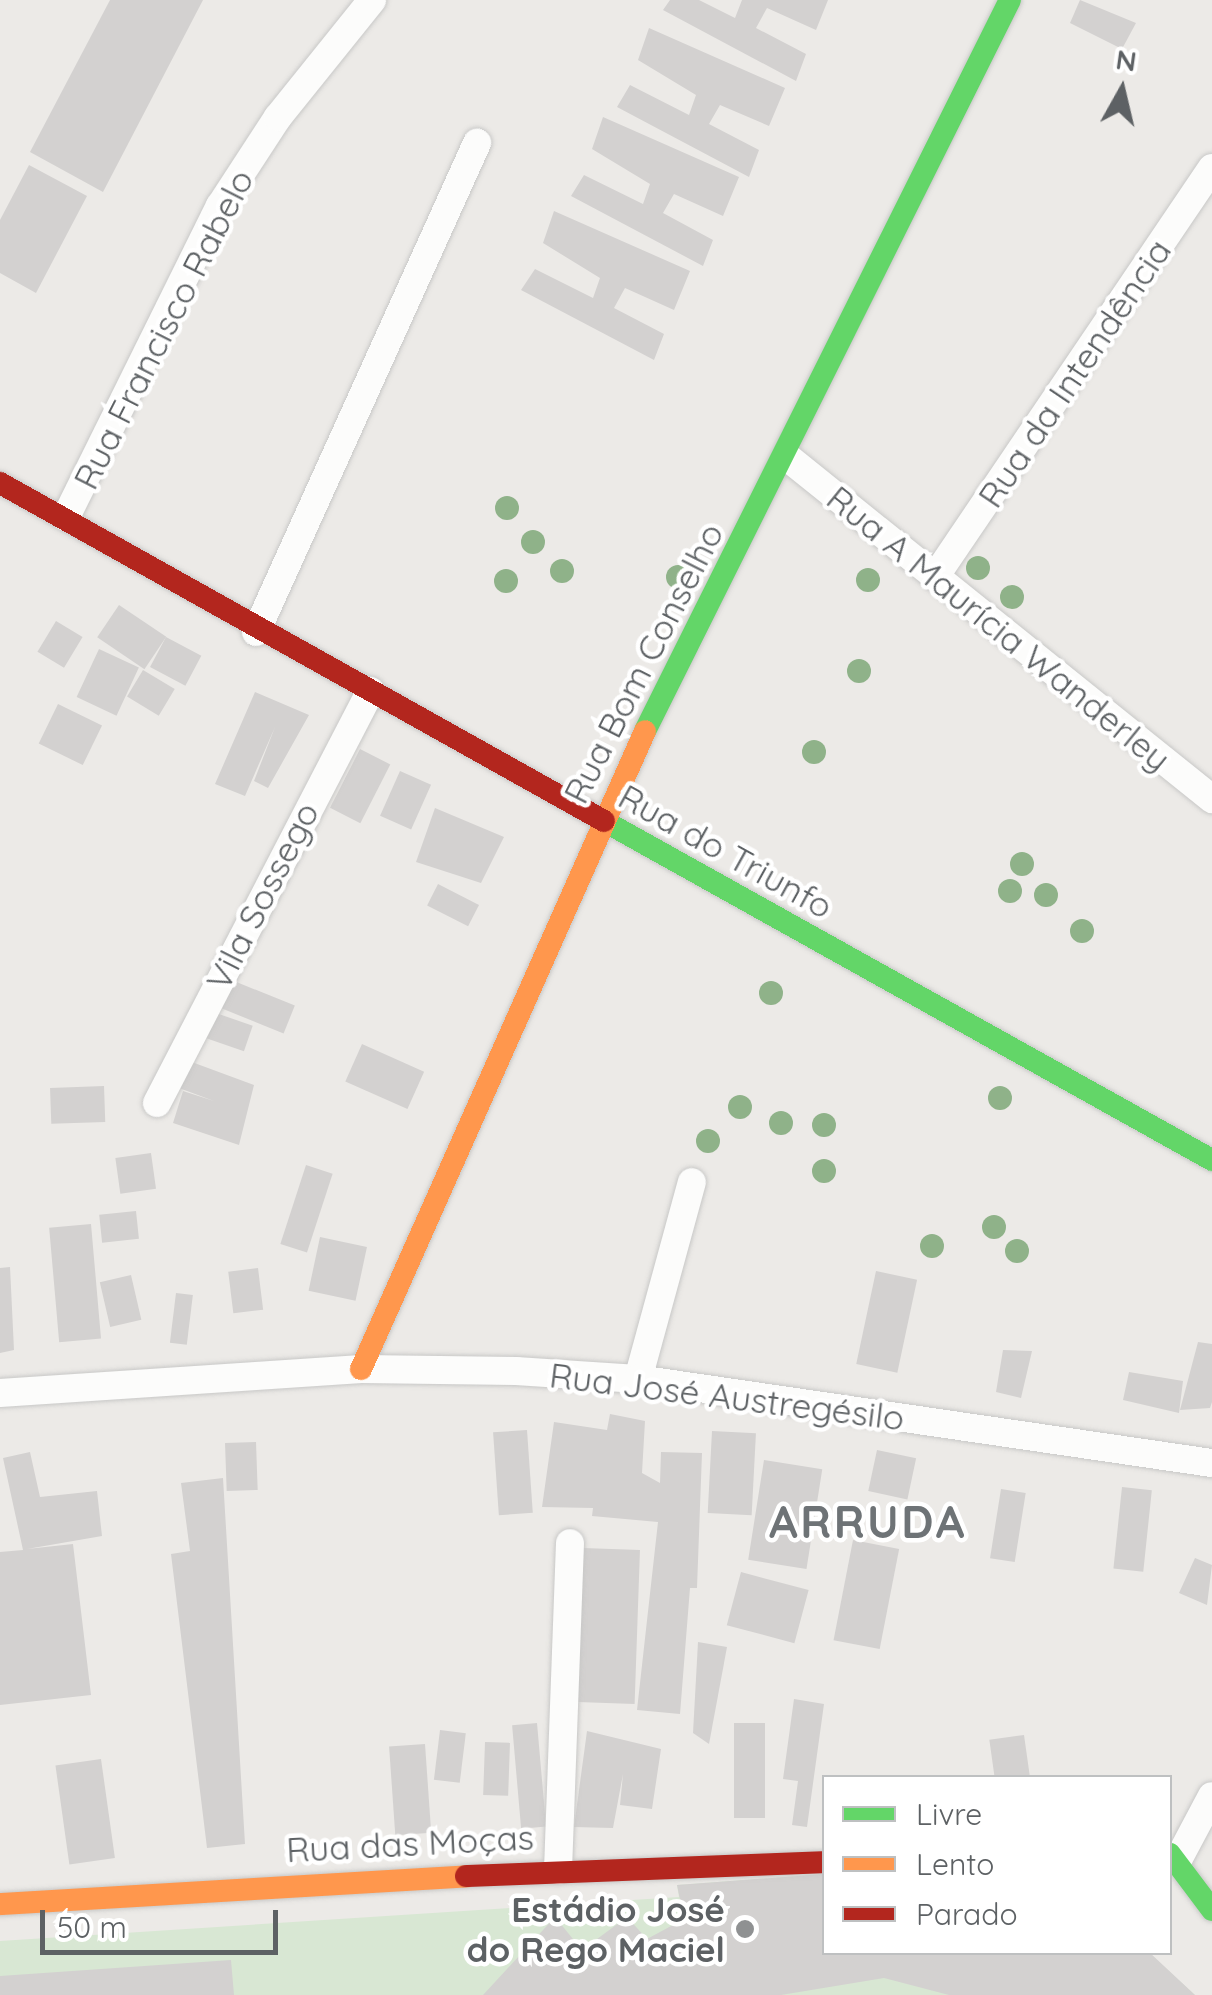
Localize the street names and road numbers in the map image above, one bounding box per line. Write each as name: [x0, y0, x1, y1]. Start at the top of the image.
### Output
street label: Rua Francisco Rabelo: [64, 162, 262, 496]
street label: Rua da Intendência: [969, 231, 1179, 515]
street label: Rua A Maurícia Wanderley: [819, 476, 1179, 780]
street label: Rua Bom Conselho: [554, 516, 732, 810]
street label: Rua do Triunfo: [612, 775, 840, 927]
street label: Vila Sossego: [197, 795, 327, 997]
street label: Rua José Austregésilo: [547, 1353, 907, 1439]
street label: Rua das Moças: [285, 1816, 535, 1870]

